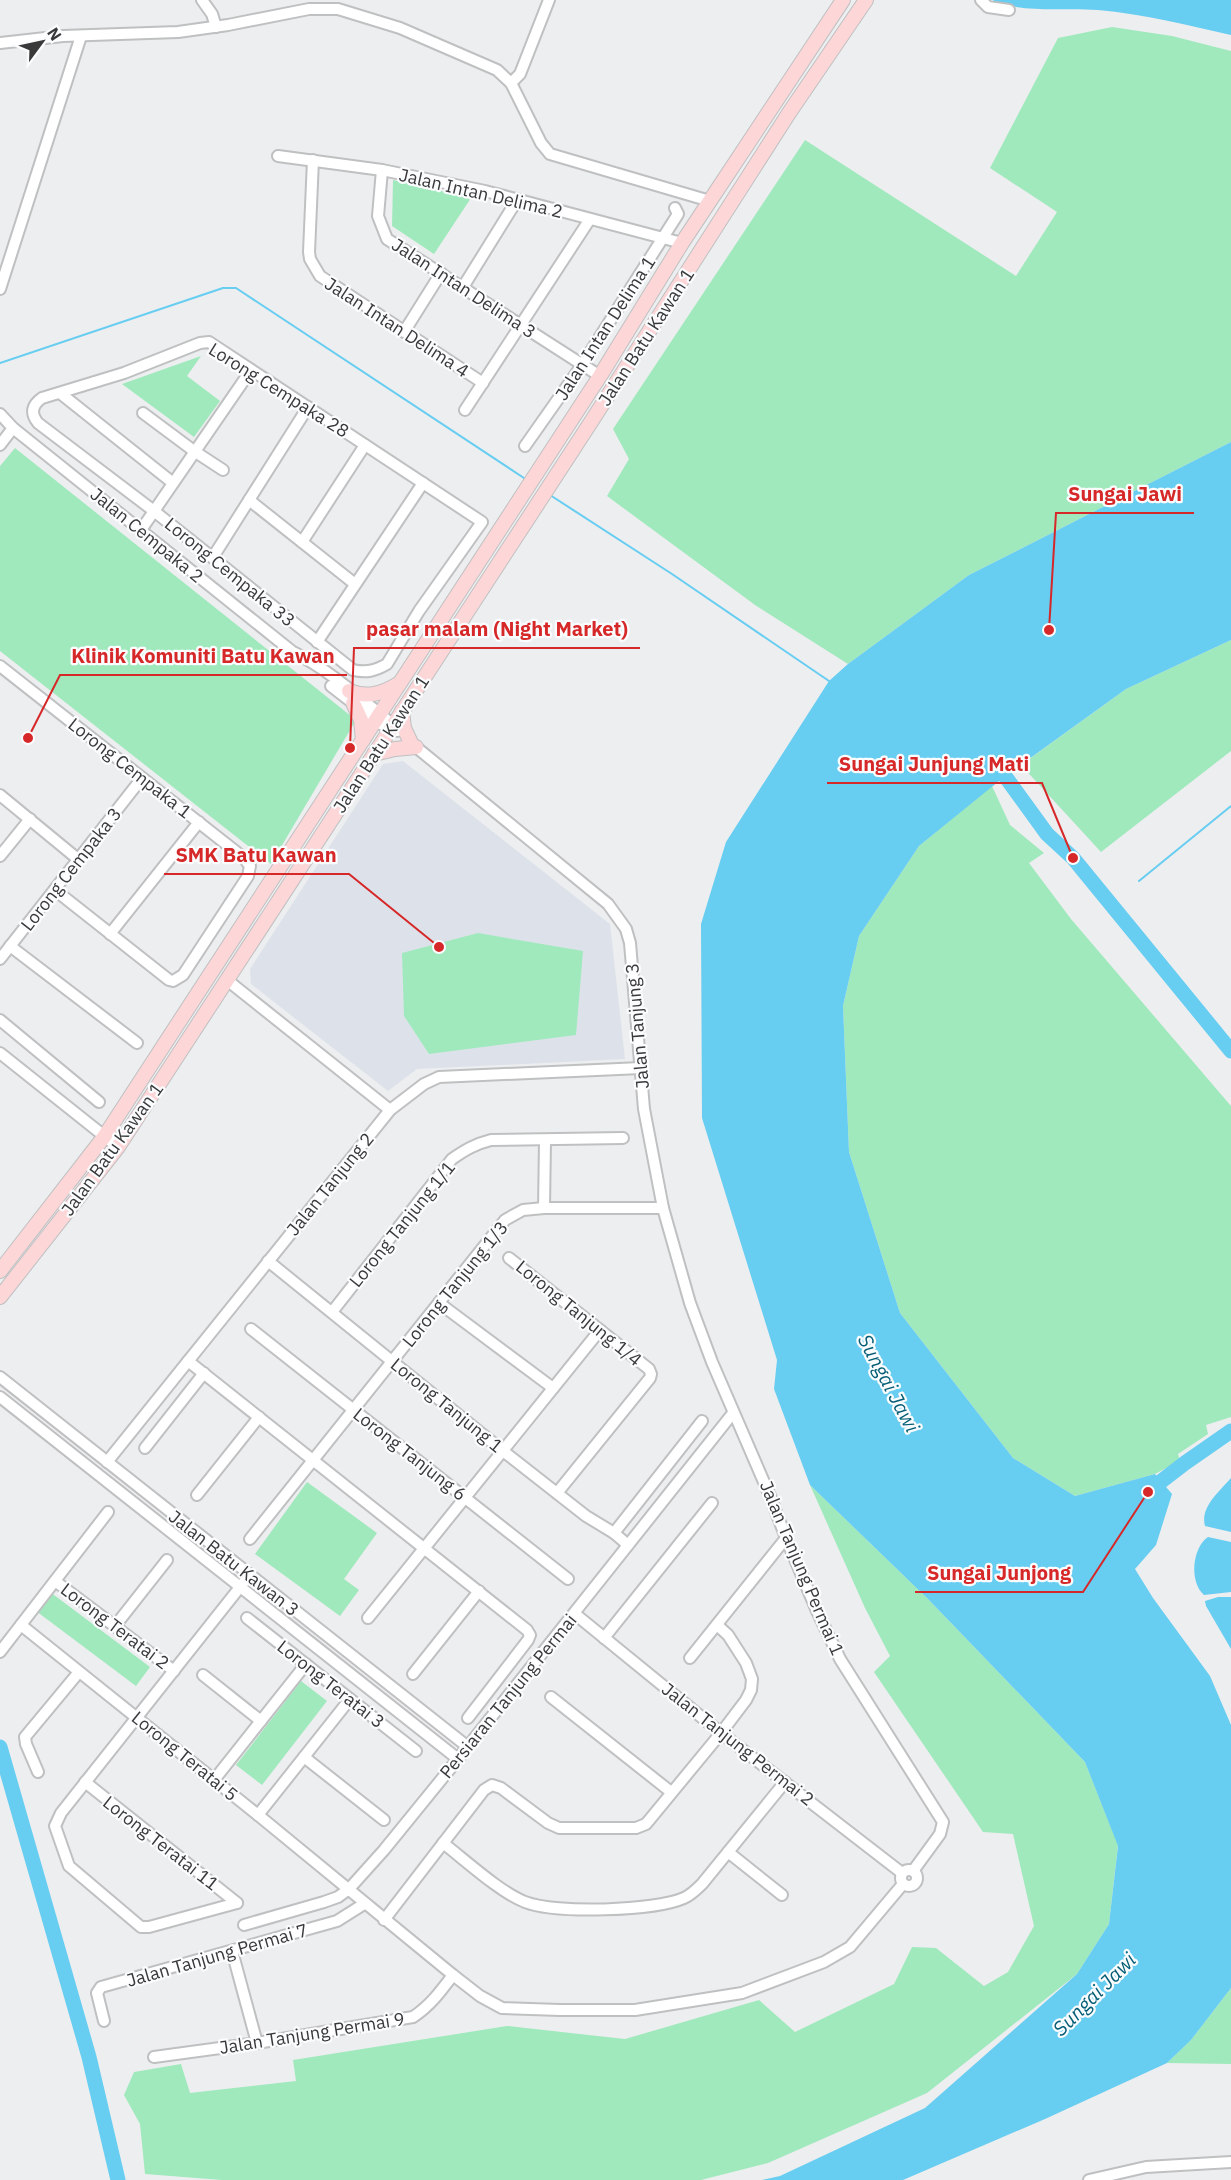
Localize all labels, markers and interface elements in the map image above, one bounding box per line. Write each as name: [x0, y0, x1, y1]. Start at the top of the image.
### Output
north arrow: [12, 12, 72, 72]
text: N: [43, 24, 66, 44]
street label: Jalan Intan Delima 2: [397, 163, 565, 223]
street label: Jalan Intan Delima 3: [388, 233, 540, 343]
street label: Jalan Intan Delima 1: [550, 252, 660, 404]
street label: Jalan Batu Kawan 1: [593, 264, 699, 410]
street label: Jalan Intan Delima 4: [321, 272, 474, 382]
street label: Lorong Cempaka 28: [205, 338, 353, 442]
callout: Sungai Jawi: [1056, 475, 1194, 513]
text: Sungai Jawi: [1068, 480, 1182, 507]
street label: Jalan Cempaka 2: [86, 482, 208, 588]
street label: Lorong Cempaka 33: [160, 512, 300, 632]
callout: pasar malam (Night Market): [354, 610, 640, 648]
text: pasar malam (Night Market): [366, 615, 628, 642]
callout: Klinik Komuniti Batu Kawan: [60, 637, 347, 675]
text: Klinik Komuniti Batu Kawan: [71, 642, 335, 669]
street label: Jalan Batu Kawan 1: [328, 671, 434, 817]
street label: Lorong Cempaka 1: [64, 713, 196, 823]
callout: Sungai Junjung Mati: [827, 745, 1042, 783]
text: Sungai Junjung Mati: [839, 750, 1029, 777]
street label: Lorong Cempaka 3: [16, 803, 126, 935]
callout: SMK Batu Kawan: [164, 836, 349, 874]
text: SMK Batu Kawan: [175, 841, 337, 868]
street label: Jalan Tanjung 3: [620, 962, 654, 1090]
street label: Jalan Batu Kawan 1: [56, 1078, 168, 1220]
street label: Jalan Tanjung 2: [281, 1128, 379, 1240]
street label: Lorong Tanjung 1/1: [344, 1156, 460, 1292]
street label: Lorong Tanjung 1/3: [397, 1216, 513, 1352]
street label: Lorong Tanjung 1/4: [511, 1255, 647, 1371]
water label: Sungai Jawi: [852, 1329, 926, 1437]
street label: Lorong Tanjung 1: [386, 1353, 508, 1457]
street label: Lorong Tanjung 6: [349, 1402, 471, 1506]
street label: Jalan Tanjung Permai 1: [755, 1477, 849, 1659]
street label: Jalan Batu Kawan 3: [164, 1505, 304, 1621]
callout: Sungai Junjong: [915, 1554, 1083, 1592]
text: Sungai Junjong: [927, 1559, 1072, 1586]
street label: Lorong Teratai 2: [56, 1578, 174, 1674]
street label: Persiaran Tanjung Permai: [435, 1609, 581, 1783]
street label: Lorong Teratai 3: [273, 1635, 389, 1733]
street label: Jalan Tanjung Permai 2: [657, 1677, 819, 1811]
street label: Lorong Teratai 5: [127, 1706, 243, 1806]
street label: Lorong Teratai 11: [98, 1791, 224, 1895]
street label: Jalan Tanjung Permai 7: [124, 1918, 310, 1992]
water label: Sungai Jawi: [1046, 1946, 1142, 2042]
street label: Jalan Tanjung Permai 9: [218, 2007, 406, 2059]

